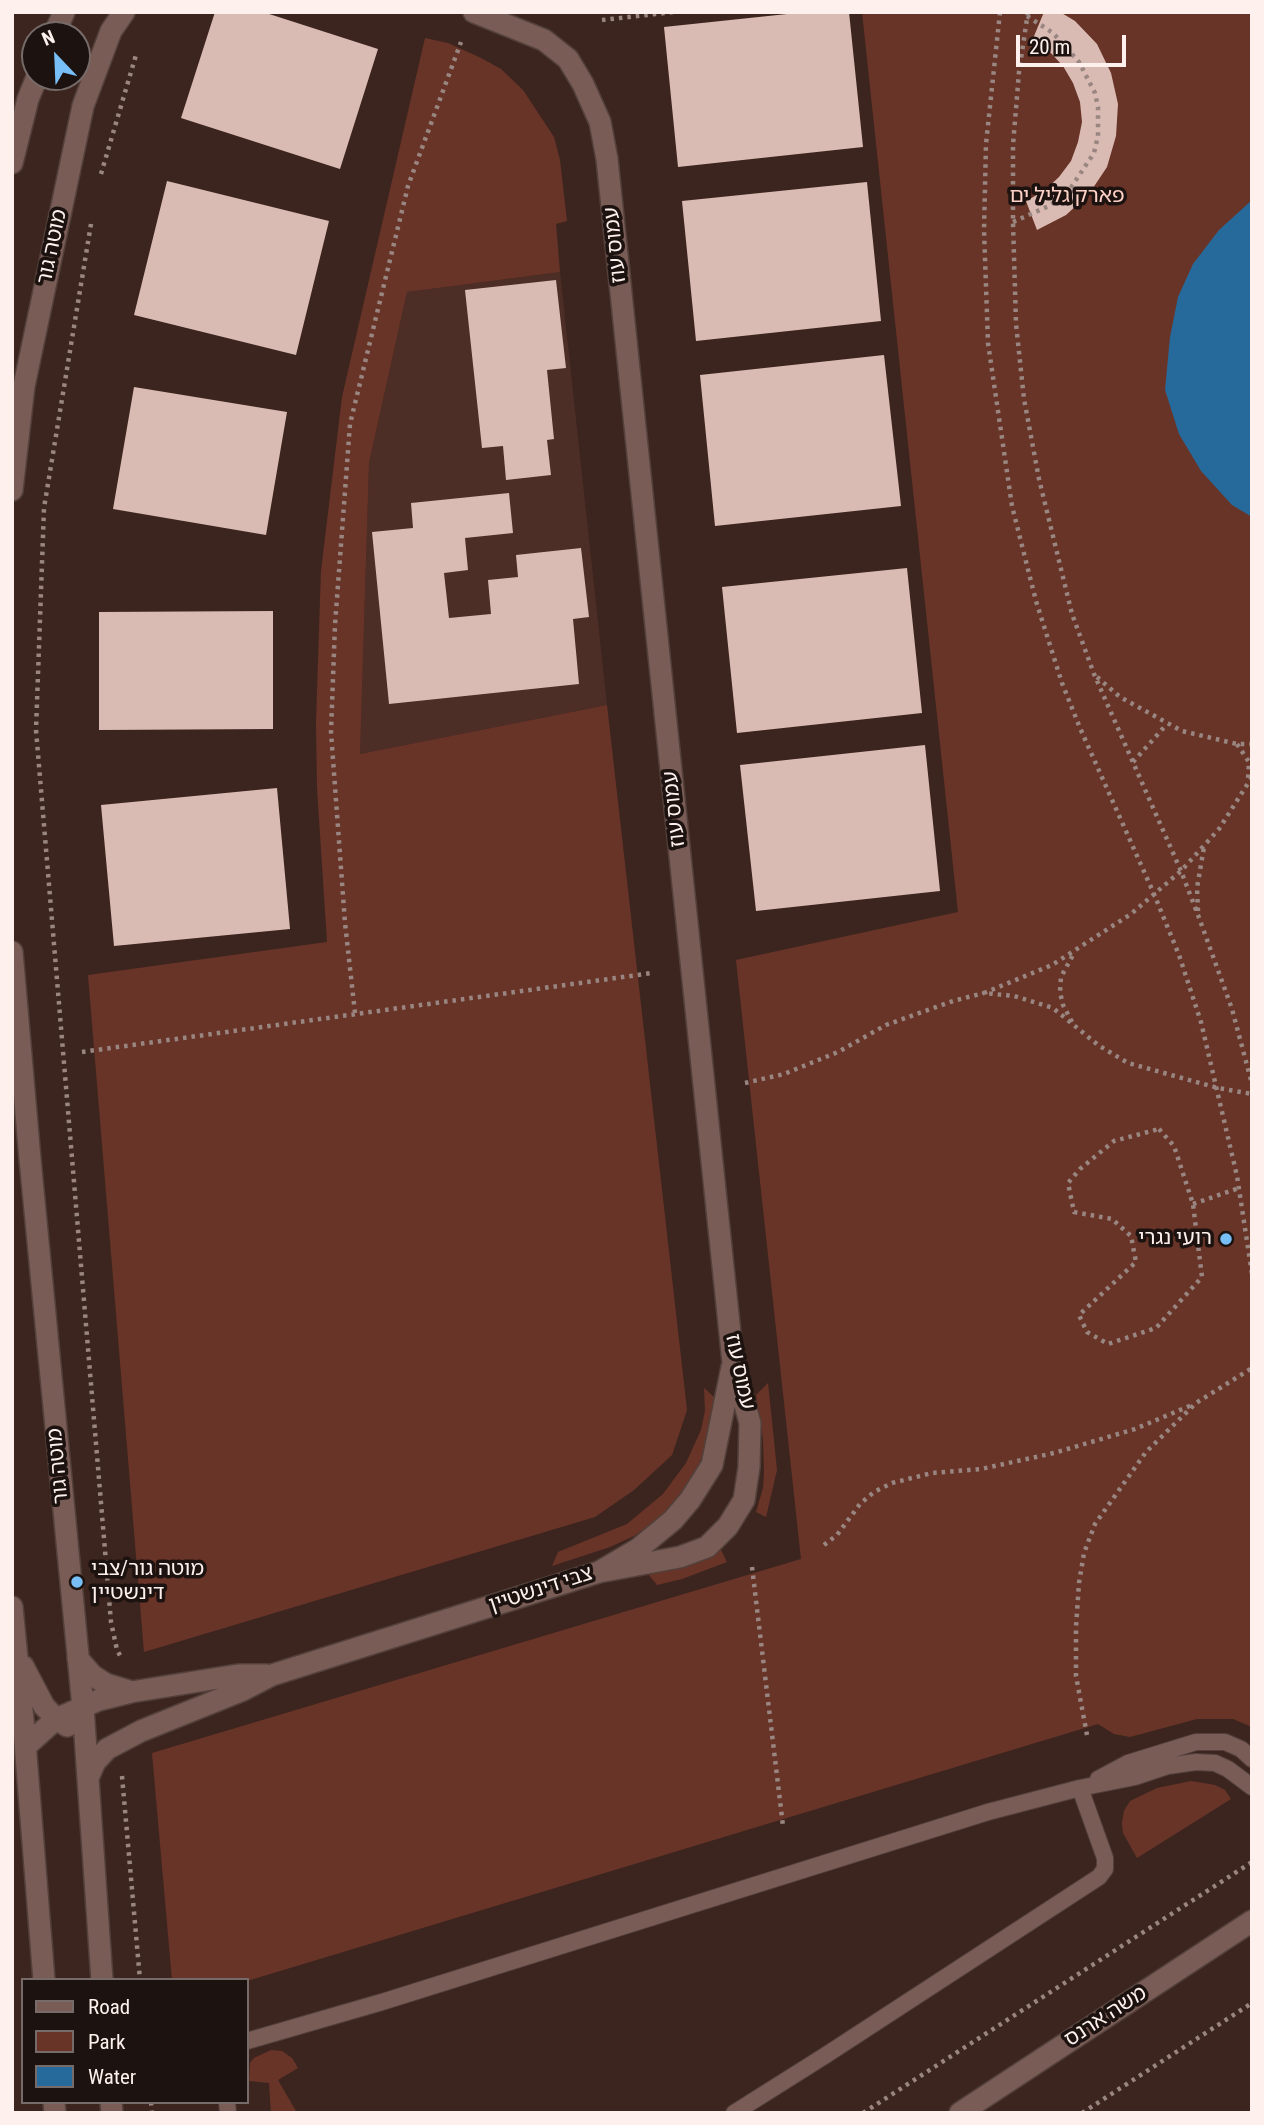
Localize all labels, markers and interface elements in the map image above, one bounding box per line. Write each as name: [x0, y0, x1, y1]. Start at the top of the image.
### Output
north arrow: [21, 21, 91, 91]
scale bar: [1019, 21, 1129, 65]
text: N: [39, 25, 58, 51]
text: 20 m: [1029, 35, 1070, 59]
park label: פארק גליל ים: [1009, 184, 1125, 210]
street label: עמוס עוז: [599, 206, 633, 284]
street label: מוטה גור: [33, 207, 73, 287]
street label: עמוס עוז: [658, 770, 692, 848]
place label: רועי נגרי: [1138, 1226, 1212, 1252]
marker: רועי נגרי: [1218, 1231, 1234, 1247]
street label: עמוס עוז: [719, 1332, 759, 1412]
street label: מוטה גור: [43, 1427, 75, 1505]
place label: מוטה גור/צבי דינשטיין: [91, 1557, 204, 1607]
street label: צבי דינשטיין: [486, 1561, 596, 1619]
marker: מוטה גור/צבי דינשטיין: [69, 1574, 85, 1590]
legend: [21, 1978, 248, 2104]
street label: משה ארנס: [1060, 1981, 1152, 2053]
text: Road: [88, 1995, 130, 2019]
text: Park: [88, 2030, 125, 2054]
text: Water: [88, 2065, 136, 2089]

